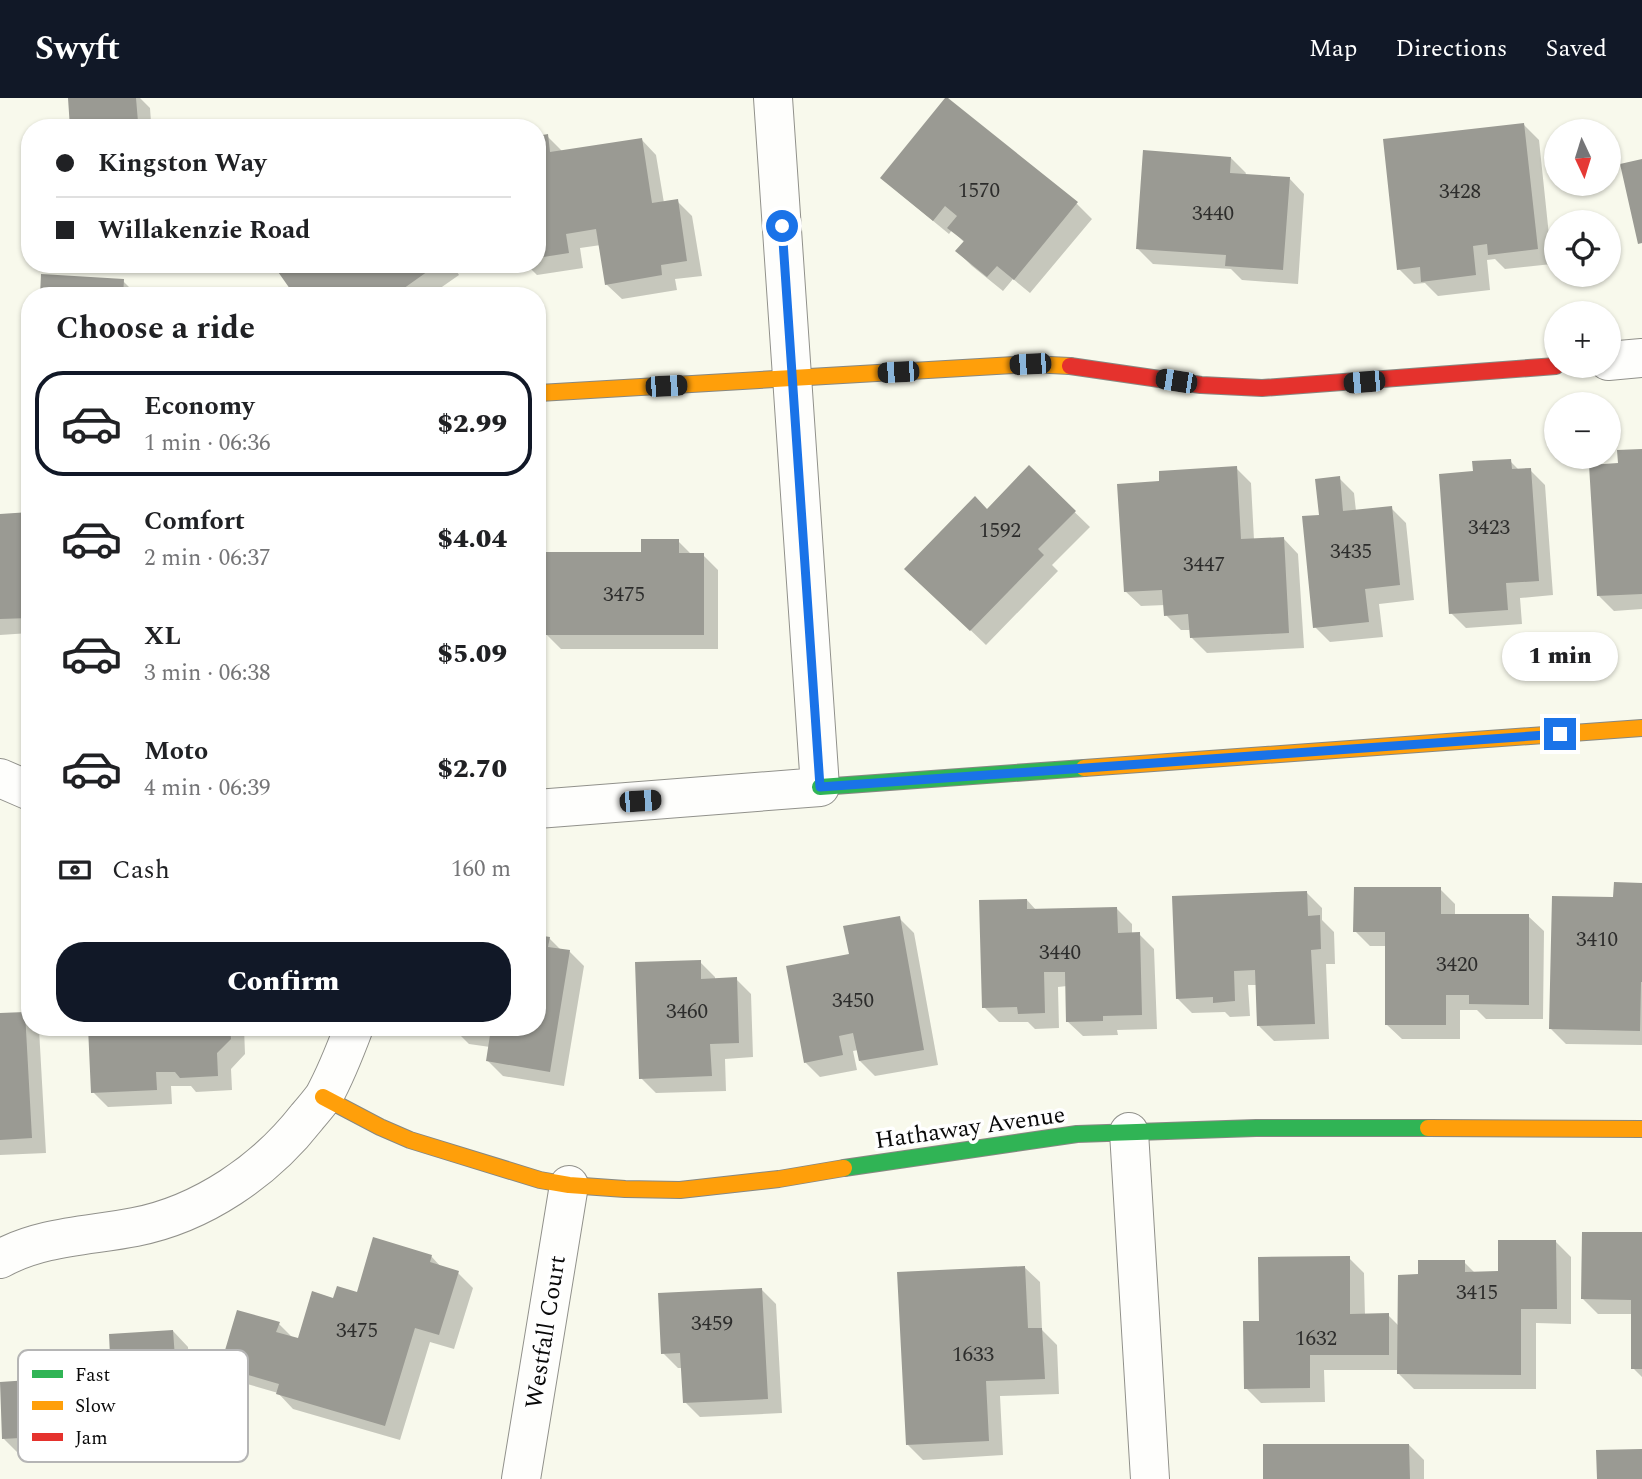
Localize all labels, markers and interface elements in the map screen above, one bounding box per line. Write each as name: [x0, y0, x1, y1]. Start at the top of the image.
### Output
text: Swyft: [35, 24, 120, 74]
text: Map: [1309, 31, 1357, 67]
text: Directions: [1395, 31, 1507, 67]
text: Saved: [1545, 31, 1607, 67]
north arrow: [1544, 119, 1620, 196]
map controls: [1544, 119, 1621, 469]
text: Kingston Way: [98, 143, 266, 183]
house number: 1570: [958, 175, 1000, 207]
house number: 3428: [1439, 176, 1481, 208]
house number: 3440: [1192, 198, 1234, 230]
text: Willakenzie Road: [98, 210, 311, 250]
route start: [766, 210, 798, 242]
button: locate: [1544, 210, 1621, 287]
button: +: [1544, 301, 1621, 378]
text: Choose a ride: [56, 304, 255, 353]
car: [1009, 352, 1052, 376]
car: [877, 360, 920, 384]
car: [1154, 367, 1199, 395]
car: [1343, 370, 1386, 394]
car: [645, 374, 688, 398]
text: Economy: [144, 386, 254, 426]
icon: car: [60, 392, 123, 455]
button: −: [1544, 392, 1621, 469]
text: $2.99: [437, 404, 507, 444]
text: 1 min · 06:36: [144, 426, 271, 461]
text: Comfort: [144, 501, 245, 541]
icon: car: [60, 507, 123, 570]
house number: 3423: [1468, 512, 1510, 544]
house number: 1592: [979, 515, 1021, 547]
text: $4.04: [437, 519, 507, 559]
house number: 3435: [1330, 536, 1372, 568]
text: 2 min · 06:37: [144, 541, 271, 576]
house number: 3447: [1183, 549, 1225, 581]
house number: 3475: [603, 579, 645, 611]
text: XL: [144, 616, 181, 656]
icon: car: [60, 622, 123, 685]
callout: 1 min: [1502, 632, 1618, 682]
text: $5.09: [437, 634, 507, 674]
text: 1 min: [1528, 639, 1592, 674]
text: 3 min · 06:38: [144, 656, 271, 691]
route end: [1544, 718, 1576, 750]
text: Moto: [144, 731, 208, 771]
icon: car: [60, 737, 123, 800]
text: $2.70: [437, 749, 507, 789]
text: 4 min · 06:39: [144, 771, 271, 806]
car: [619, 789, 662, 813]
text: Cash: [112, 850, 170, 890]
icon: cash: [56, 851, 94, 889]
text: 160 m: [451, 852, 511, 887]
house number: 3410: [1576, 924, 1618, 956]
house number: 3440: [1039, 937, 1081, 969]
button: Confirm: [56, 942, 511, 1022]
house number: 3420: [1436, 949, 1478, 981]
house number: 3450: [832, 985, 874, 1017]
house number: 3460: [666, 996, 708, 1028]
street label: Hathaway Avenue: [873, 1097, 1068, 1159]
street label: Westfall Court: [516, 1253, 576, 1412]
house number: 3415: [1456, 1277, 1498, 1309]
house number: 3459: [691, 1308, 733, 1340]
house number: 3475: [336, 1315, 378, 1347]
house number: 1632: [1295, 1323, 1337, 1355]
house number: 1633: [952, 1339, 994, 1371]
legend: [18, 1350, 248, 1462]
text: Fast: [75, 1361, 111, 1390]
text: Slow: [75, 1392, 116, 1421]
text: Jam: [75, 1424, 107, 1453]

